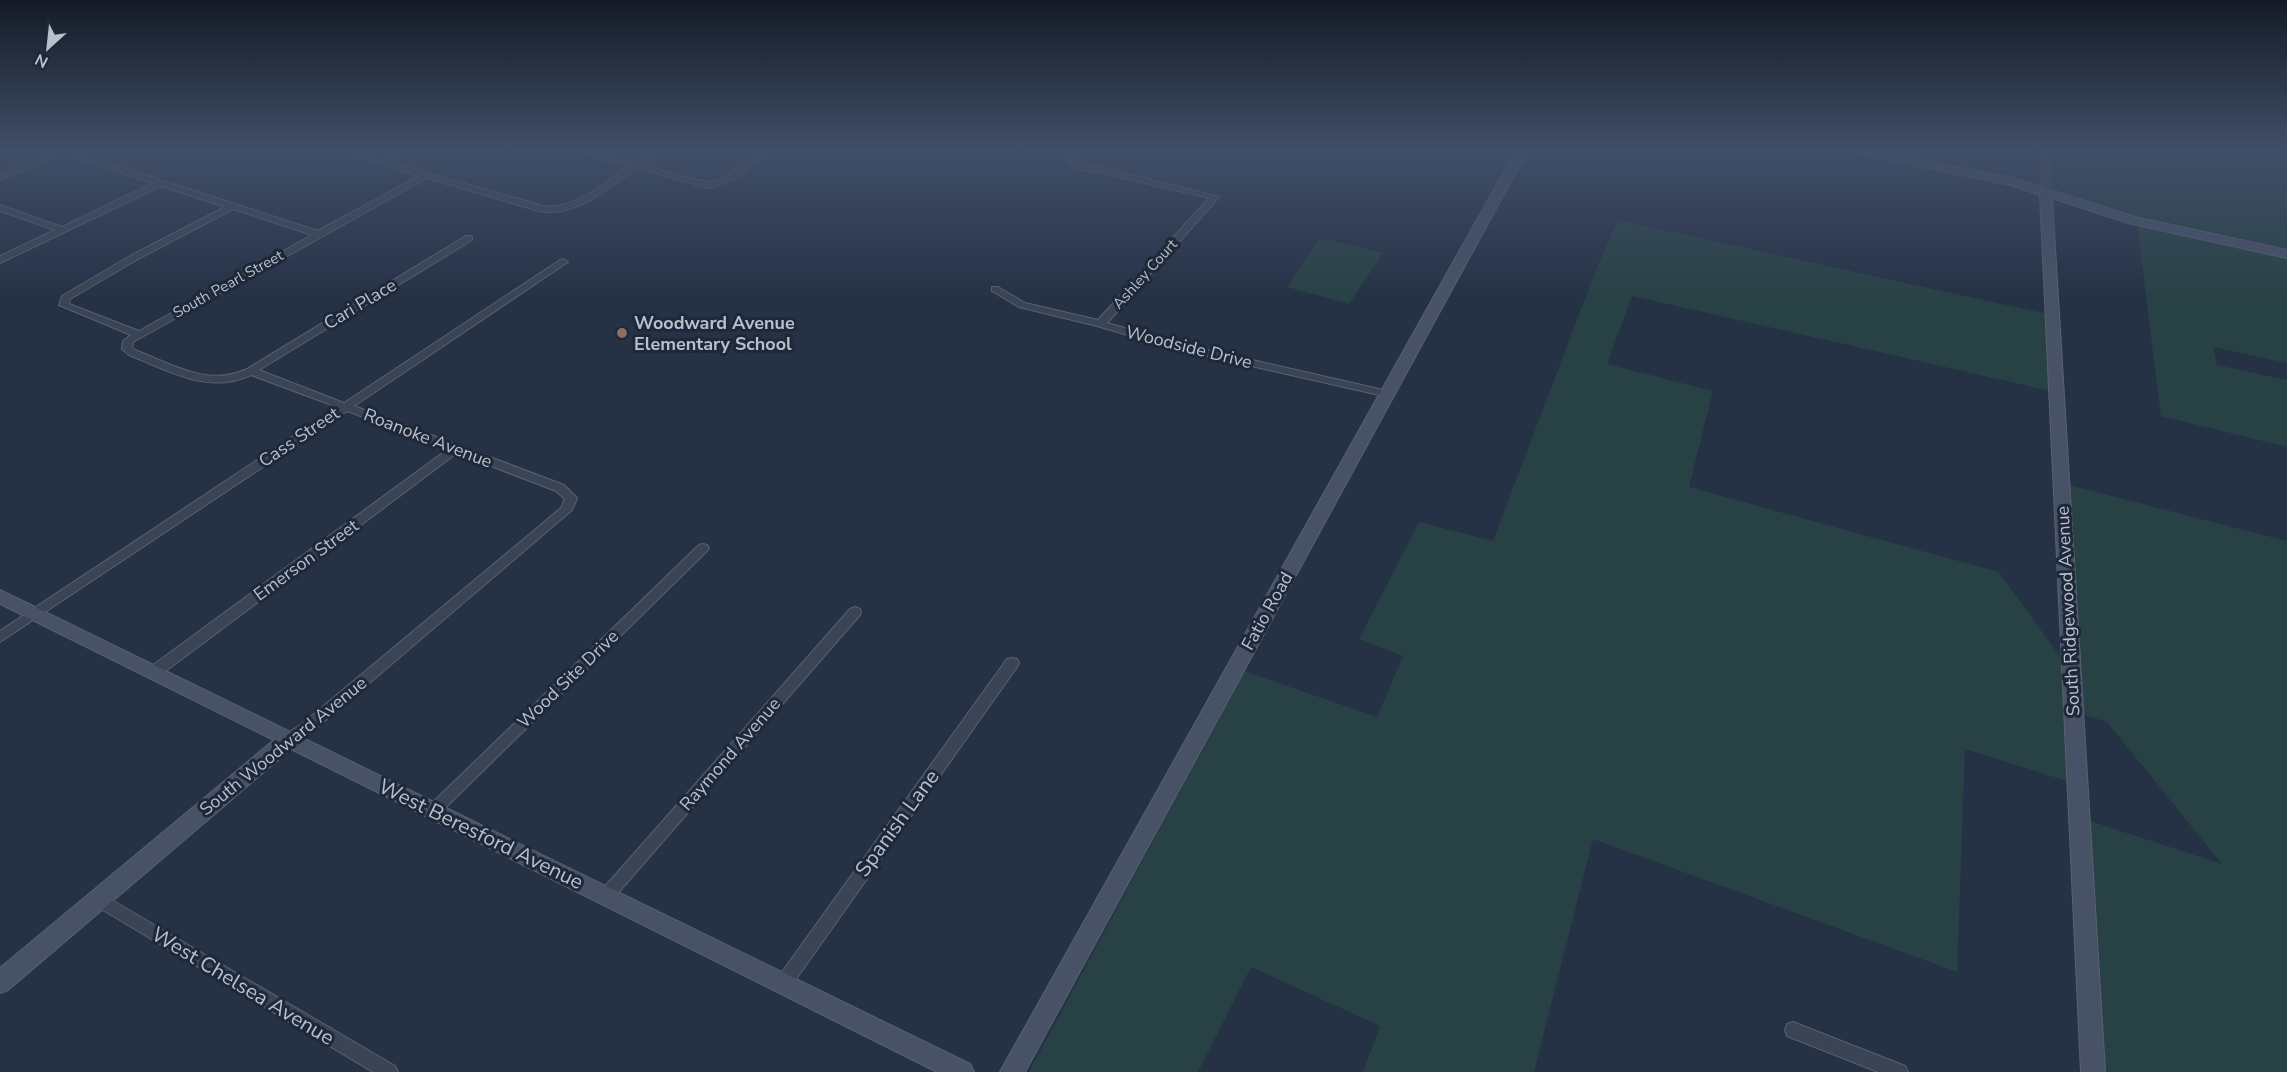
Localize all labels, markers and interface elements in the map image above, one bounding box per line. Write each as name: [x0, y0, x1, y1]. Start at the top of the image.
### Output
north arrow: [18, 18, 78, 78]
text: N: [31, 48, 52, 73]
street label: Ashley Court: [1108, 234, 1182, 313]
street label: South Pearl Street: [169, 245, 287, 323]
street label: Cari Place: [319, 273, 401, 335]
place label: Woodward Avenue Elementary School: [634, 311, 795, 356]
street label: Woodside Drive: [1123, 320, 1255, 374]
marker: Woodward Avenue Elementary School: [615, 326, 629, 340]
street label: Cass Street: [254, 401, 345, 473]
street label: Roanoke Avenue: [360, 402, 496, 474]
street label: South Ridgewood Avenue: [2051, 505, 2085, 717]
street label: Emerson Street: [249, 513, 364, 606]
street label: Fatio Road: [1236, 568, 1298, 654]
street label: Wood Site Drive: [512, 624, 624, 734]
street label: South Woodward Avenue: [194, 671, 372, 821]
street label: Raymond Avenue: [674, 692, 786, 816]
street label: Spanish Lane: [849, 764, 945, 882]
street label: West Beresford Avenue: [374, 772, 588, 896]
street label: West Chelsea Avenue: [146, 920, 340, 1052]

